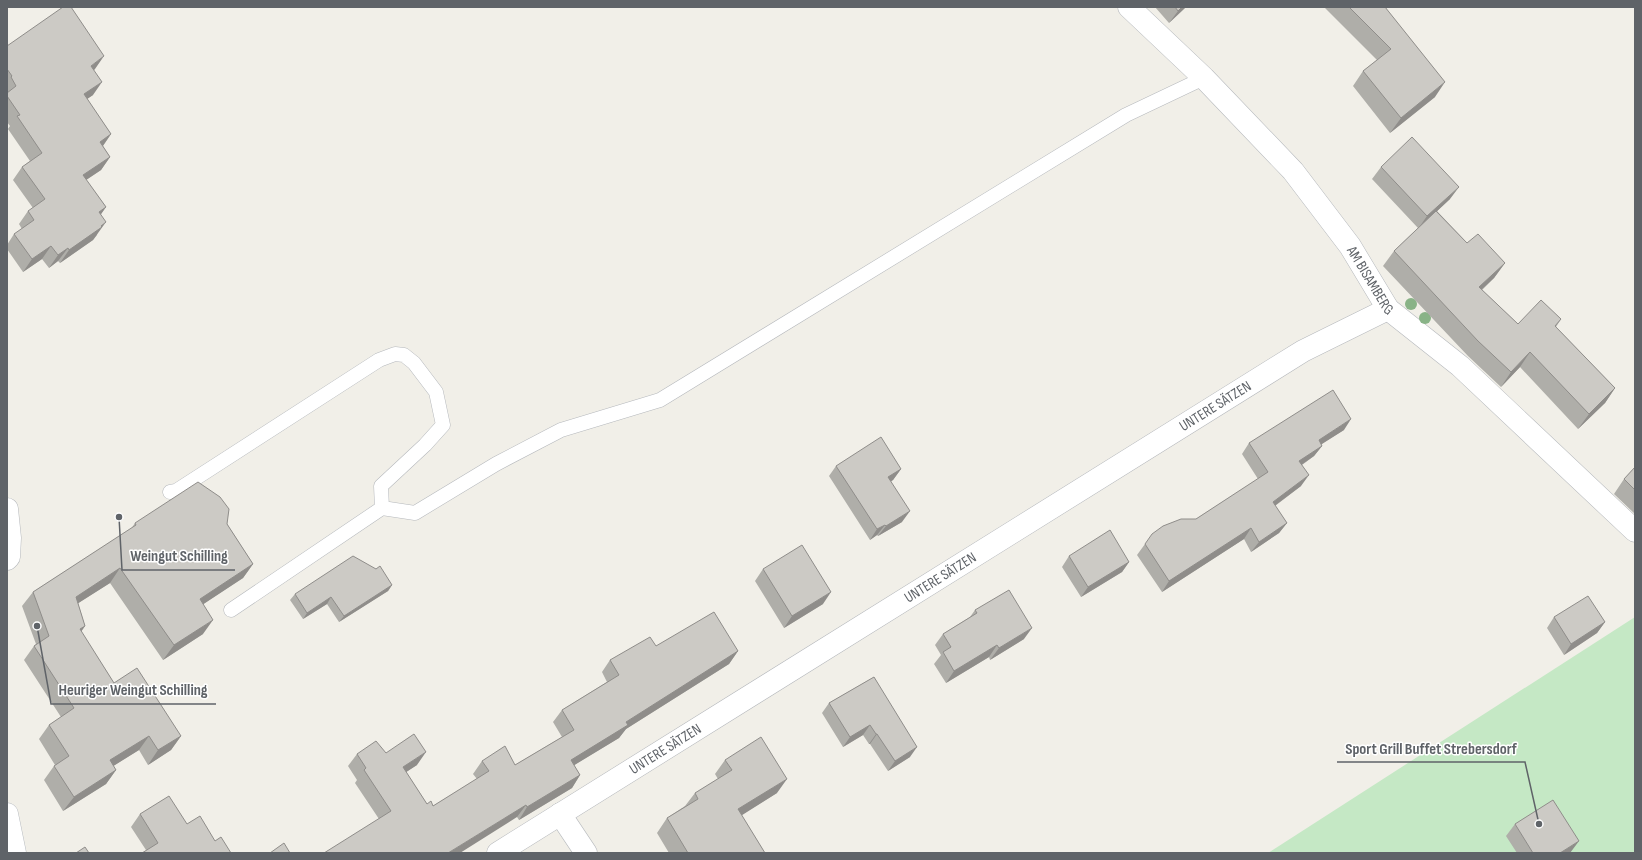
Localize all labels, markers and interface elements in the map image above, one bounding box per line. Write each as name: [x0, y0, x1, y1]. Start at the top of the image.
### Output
street label: AM BISAMBERG: [1342, 242, 1397, 319]
street label: UNTERE SÄTZEN: [1175, 376, 1255, 435]
callout: Weingut Schilling: [122, 542, 235, 570]
text: Weingut Schilling: [130, 547, 228, 566]
street label: UNTERE SÄTZEN: [901, 548, 980, 607]
callout: Heuriger Weingut Schilling: [51, 676, 216, 704]
text: Heuriger Weingut Schilling: [58, 681, 208, 700]
street label: UNTERE SÄTZEN: [626, 719, 705, 778]
callout: Sport Grill Buffet Strebersdorf: [1337, 734, 1525, 762]
text: Sport Grill Buffet Strebersdorf: [1345, 740, 1518, 759]

